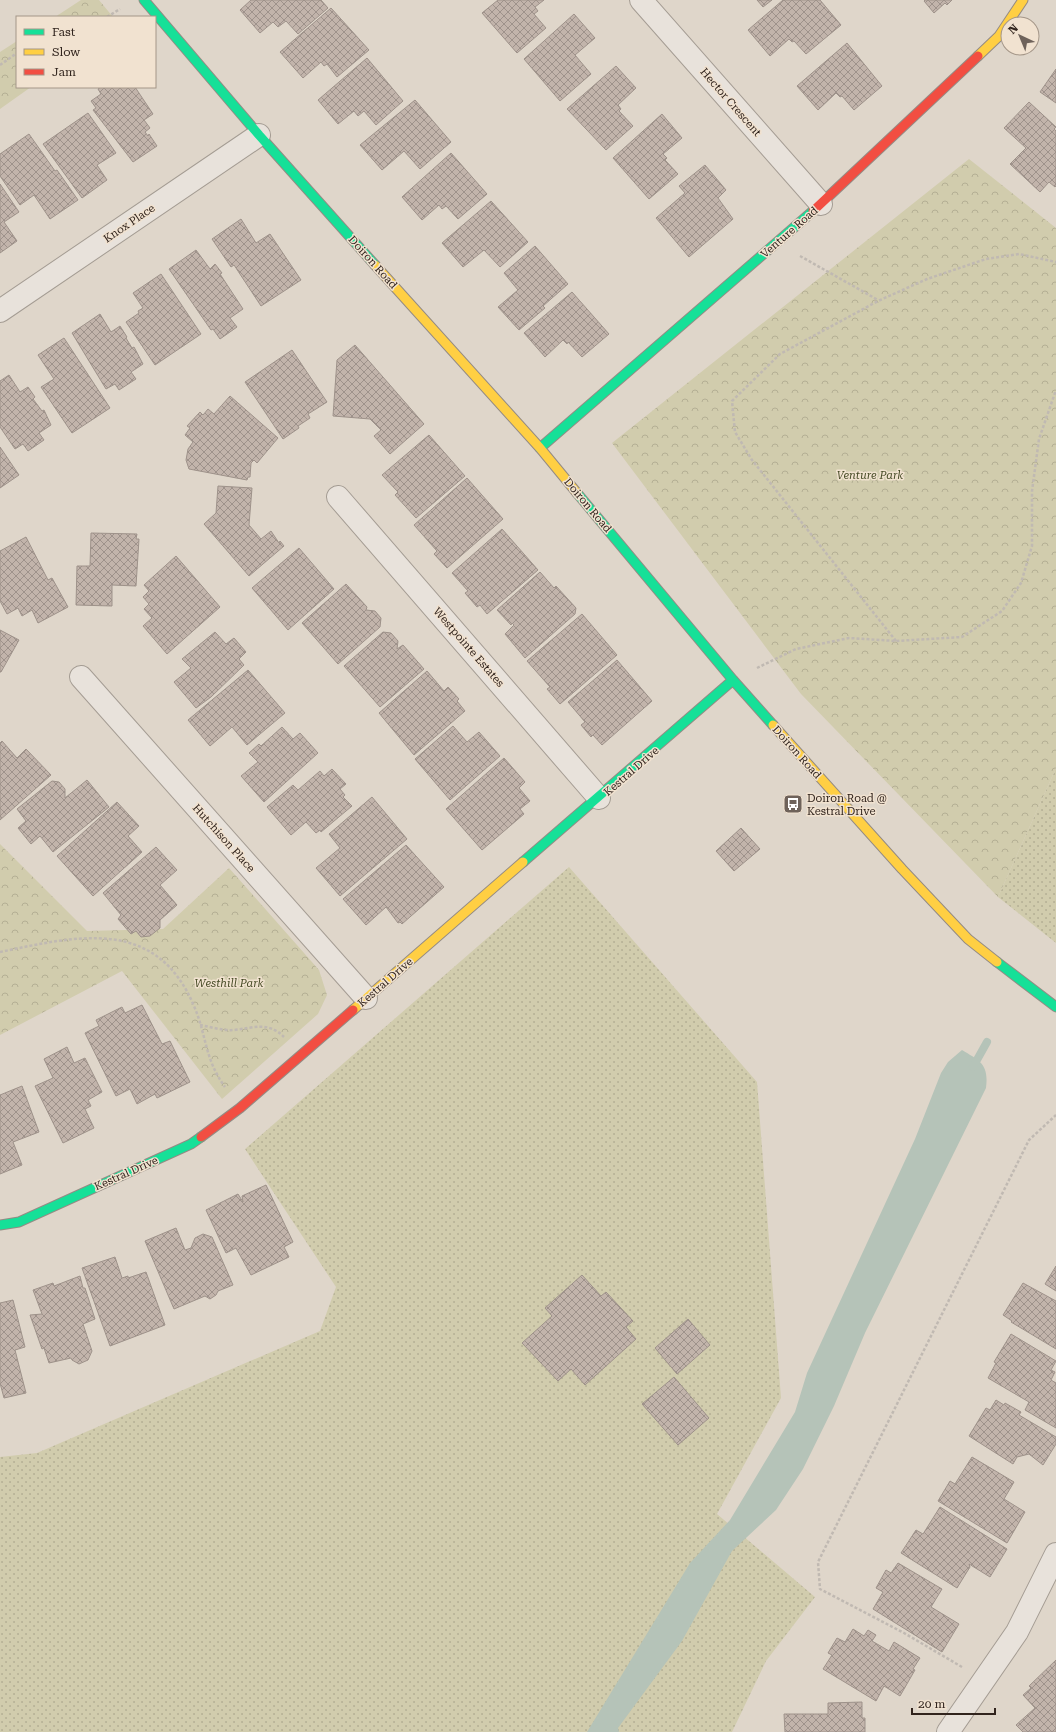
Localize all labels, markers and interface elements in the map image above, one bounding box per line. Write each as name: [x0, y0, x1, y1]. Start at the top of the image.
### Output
legend: [16, 16, 156, 88]
north arrow: [1000, 16, 1040, 56]
text: N: [1006, 21, 1021, 37]
text: Fast: [52, 25, 76, 39]
text: Slow: [52, 45, 80, 59]
text: Jam: [52, 65, 76, 79]
street label: Hector Crescent: [697, 65, 764, 139]
street label: Knox Place: [101, 201, 157, 245]
street label: Venture Road: [758, 204, 821, 261]
street label: Doiron Road: [345, 233, 400, 292]
park label: Venture Park: [837, 469, 903, 482]
street label: Doiron Road: [561, 476, 614, 535]
street label: Westpointe Estates: [431, 605, 507, 690]
street label: Doiron Road: [769, 723, 824, 782]
street label: Kestral Drive: [601, 744, 661, 799]
place label: Doiron Road @ Kestral Drive: [807, 792, 887, 818]
bus stop icon: Doiron Road @ Kestral Drive: [782, 793, 804, 815]
street label: Hutchison Place: [190, 802, 258, 875]
street label: Kestral Drive: [355, 955, 415, 1010]
park label: Westhill Park: [194, 977, 264, 990]
street label: Kestral Drive: [92, 1154, 160, 1193]
scale bar: [912, 1690, 995, 1716]
text: 20 m: [918, 1697, 945, 1711]

